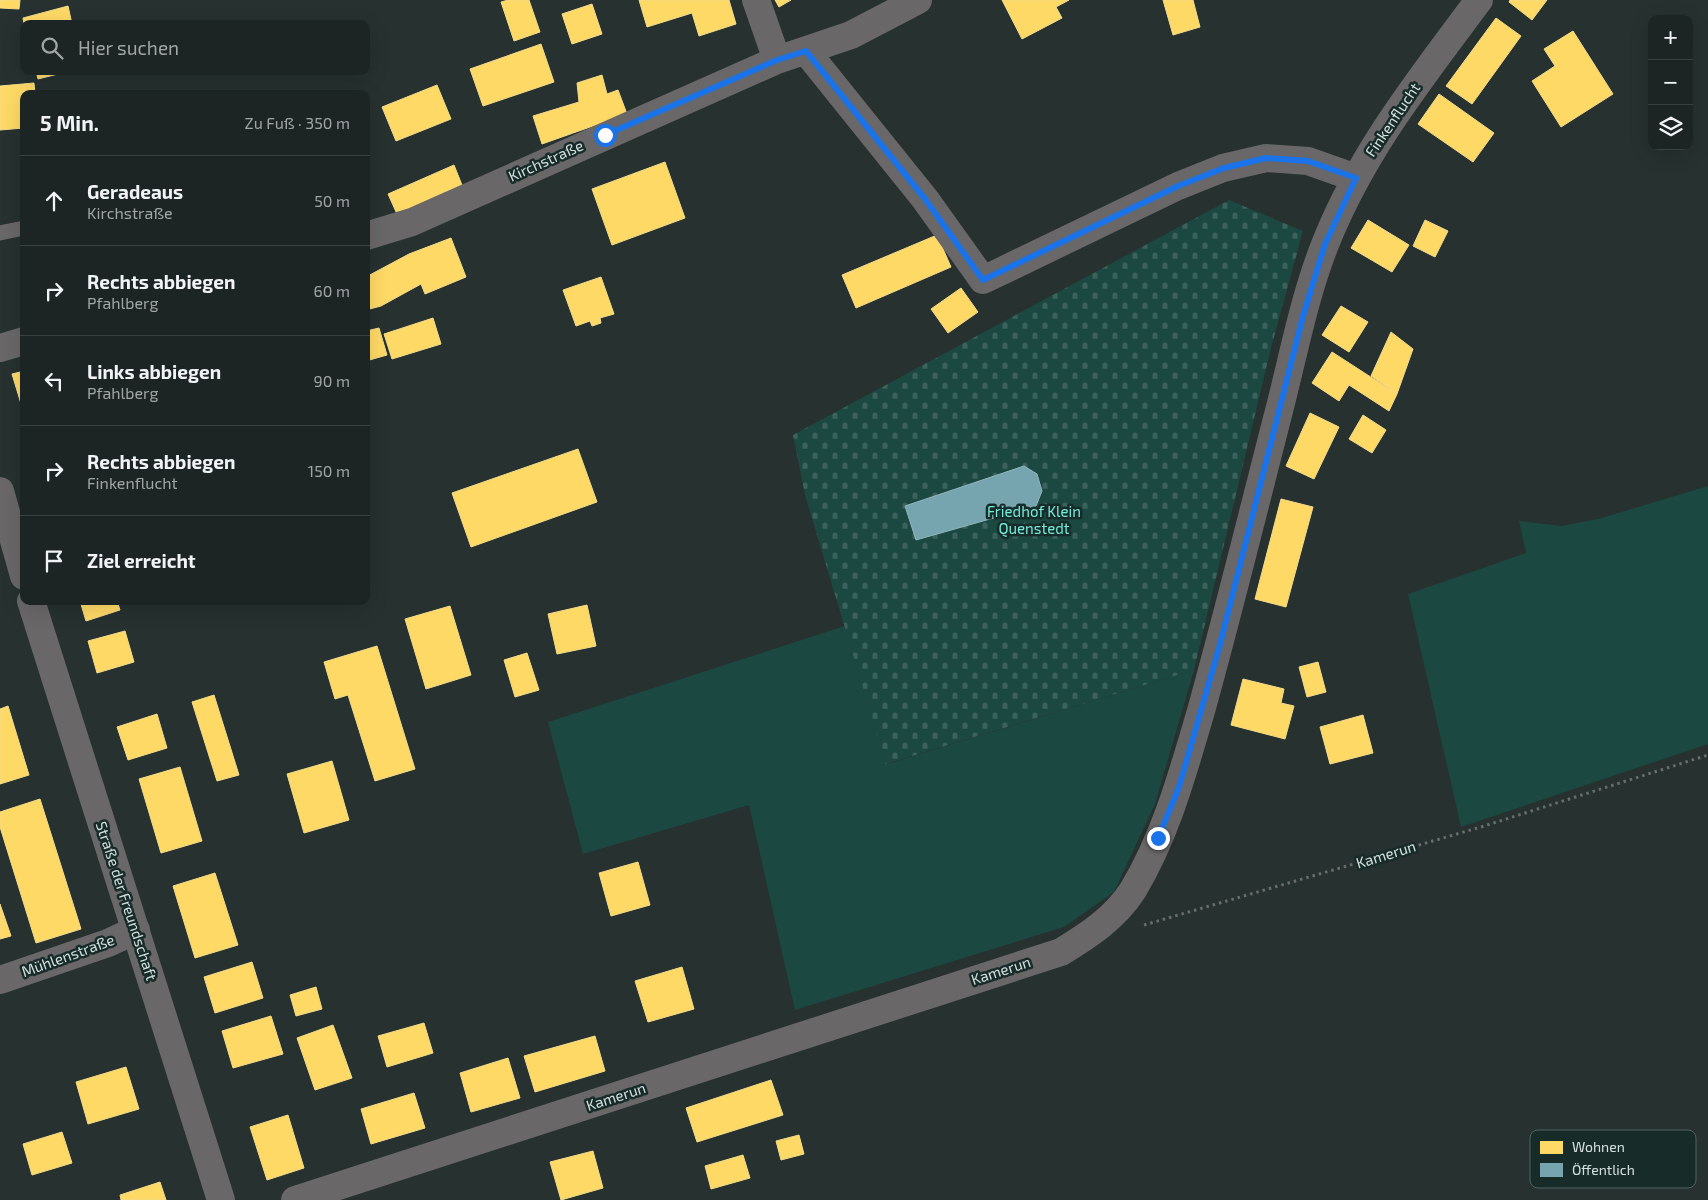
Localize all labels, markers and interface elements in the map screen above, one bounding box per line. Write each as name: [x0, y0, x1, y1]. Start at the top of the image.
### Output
map controls: [1648, 15, 1693, 150]
button: +: [1648, 15, 1693, 60]
search box: [20, 20, 370, 75]
icon: search: [38, 34, 66, 62]
text: Hier suchen: [78, 36, 179, 59]
button: −: [1648, 60, 1693, 105]
street label: Finkenflucht: [1361, 79, 1424, 160]
button: layers: [1648, 105, 1693, 150]
text: 5 Min.: [40, 110, 99, 135]
text: Zu Fuß · 350 m: [245, 113, 350, 132]
route start: [594, 124, 617, 147]
street label: Kirchstraße: [505, 136, 586, 185]
text: Geradeaus: [87, 180, 183, 203]
icon: ahead: [40, 187, 68, 215]
text: 50 m: [314, 191, 350, 210]
text: Kirchstraße: [87, 203, 173, 222]
text: Rechts abbiegen: [87, 270, 235, 293]
icon: right: [40, 277, 68, 305]
text: 60 m: [314, 281, 350, 300]
text: Pfahlberg: [87, 293, 158, 312]
text: Links abbiegen: [87, 360, 221, 383]
icon: left: [40, 367, 68, 395]
text: 90 m: [314, 371, 350, 390]
text: Pfahlberg: [87, 383, 158, 402]
text: Rechts abbiegen: [87, 450, 235, 473]
icon: right: [40, 457, 68, 485]
text: 150 m: [308, 461, 350, 480]
text: Finkenflucht: [87, 473, 178, 492]
park label: Friedhof Klein Quenstedt: [987, 502, 1081, 538]
icon: arrive: [40, 547, 68, 575]
text: Ziel erreicht: [87, 549, 196, 572]
street label: Straße der Freundschaft: [93, 819, 161, 983]
route end: [1147, 827, 1170, 850]
street label: Kamerun: [1354, 836, 1418, 872]
street label: Mühlenstraße: [19, 930, 117, 980]
street label: Kamerun: [969, 952, 1033, 988]
street label: Kamerun: [584, 1078, 648, 1114]
legend: [1530, 1130, 1696, 1188]
text: Wohnen: [1572, 1138, 1625, 1155]
text: Öffentlich: [1572, 1161, 1635, 1178]

